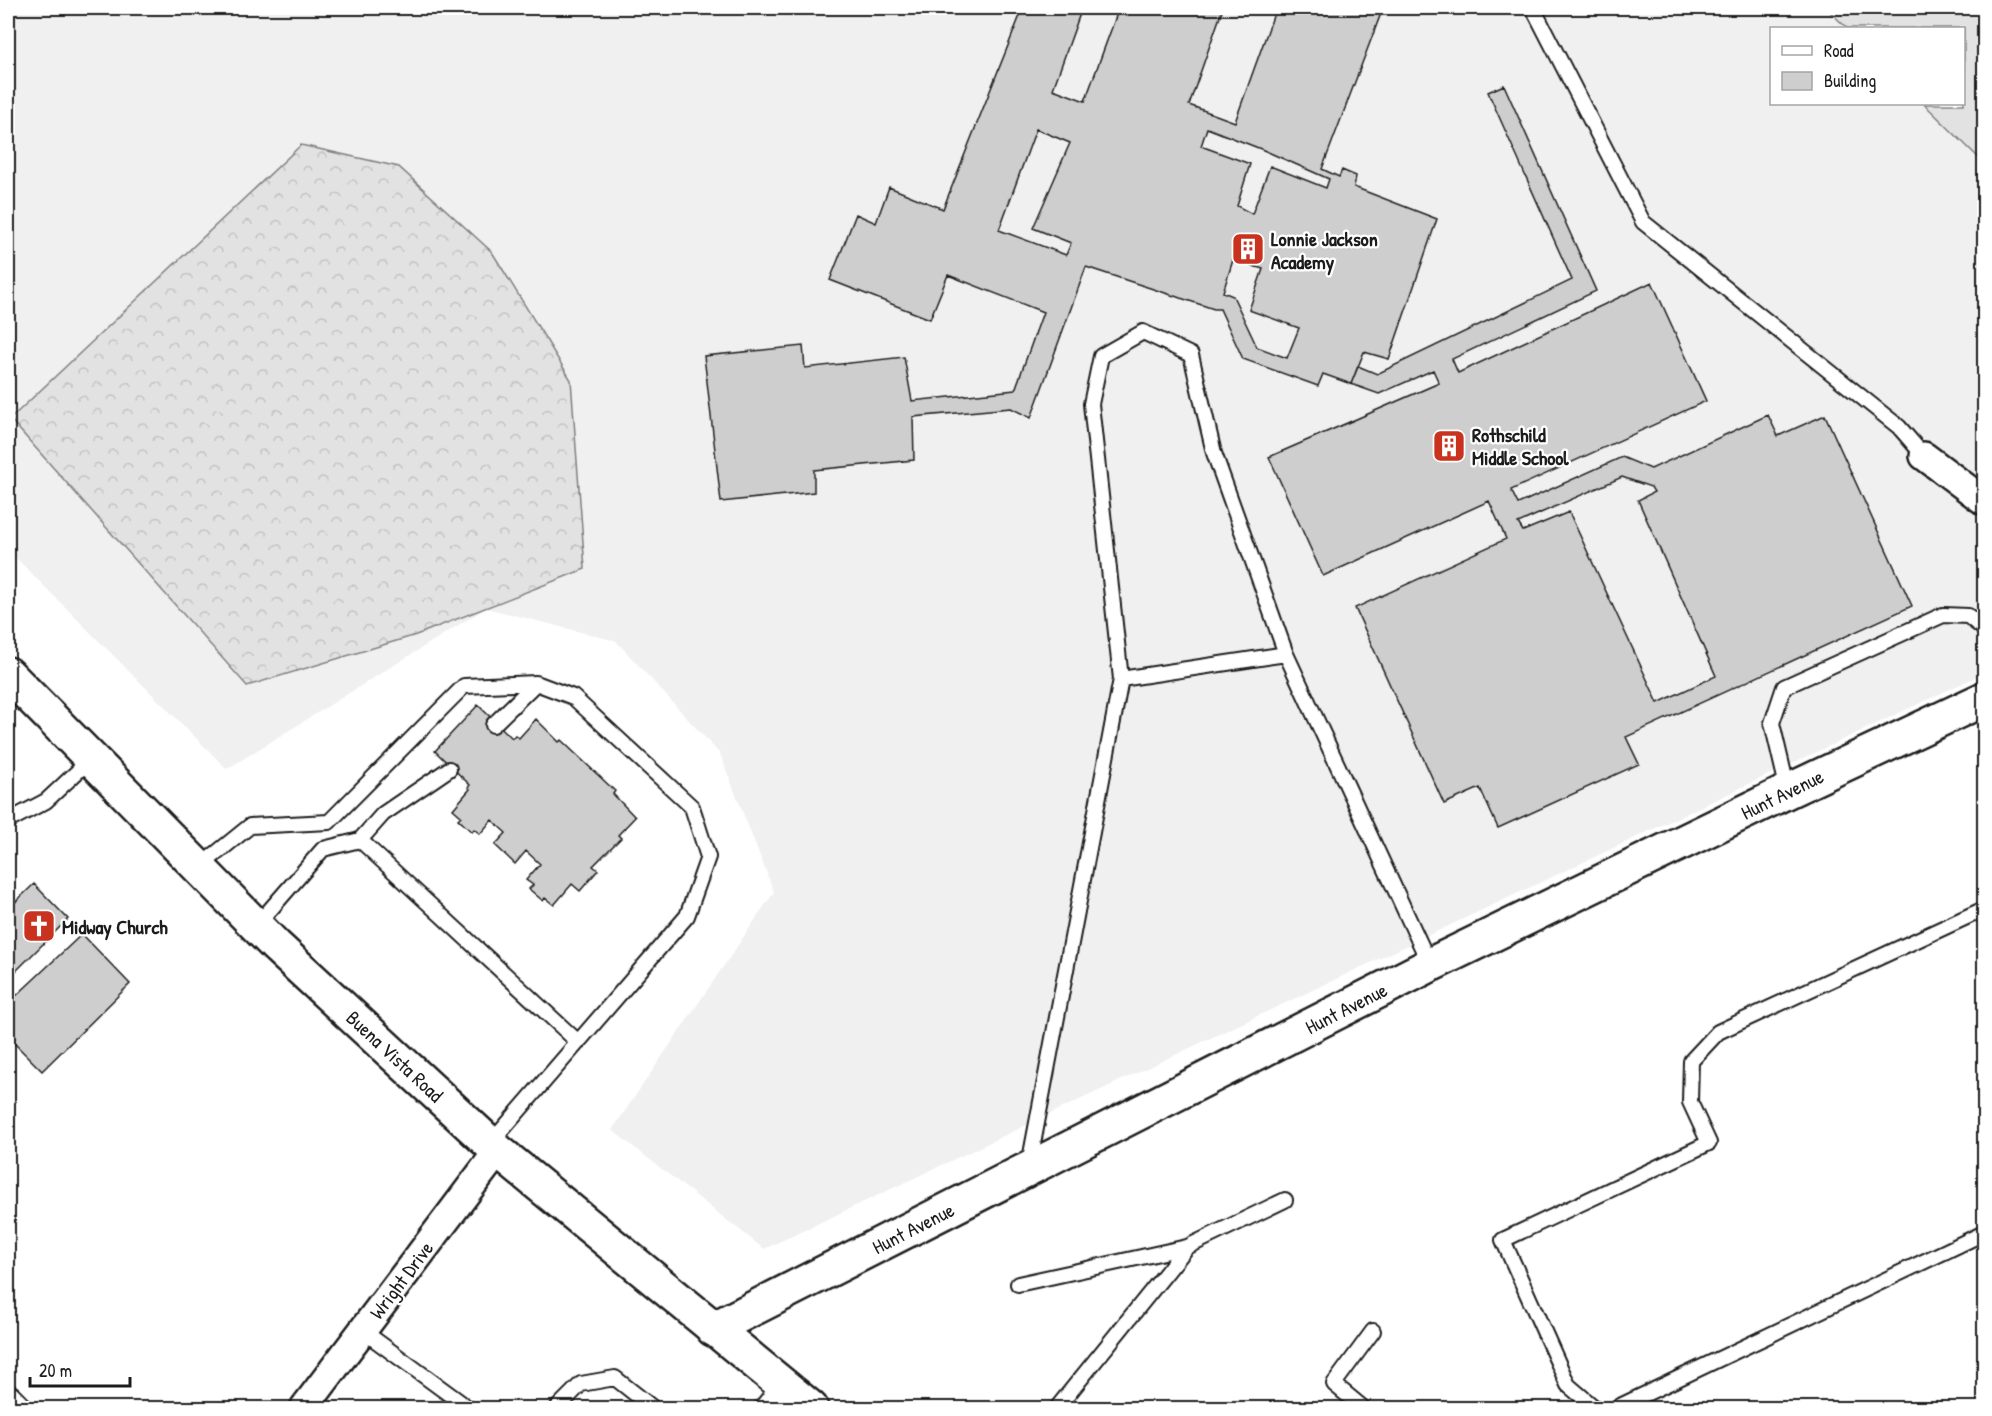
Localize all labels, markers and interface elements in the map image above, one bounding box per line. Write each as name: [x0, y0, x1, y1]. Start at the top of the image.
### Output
legend: [1770, 27, 1965, 105]
text: Road: [1824, 38, 1854, 63]
text: Building: [1824, 68, 1876, 93]
place label: Lonnie Jackson Academy: [1271, 225, 1378, 276]
building icon: Lonnie Jackson Academy: [1230, 231, 1266, 267]
place label: Rothschild Middle School: [1472, 421, 1569, 471]
building icon: Rothschild Middle School: [1431, 428, 1467, 464]
street label: Hunt Avenue: [1736, 762, 1828, 826]
church icon: Midway Church: [21, 908, 57, 944]
place label: Midway Church: [62, 913, 168, 941]
street label: Hunt Avenue: [1300, 976, 1392, 1040]
street label: Buena Vista Road: [341, 1004, 449, 1108]
street label: Hunt Avenue: [867, 1196, 959, 1260]
street label: Wright Drive: [363, 1236, 439, 1324]
scale bar: [30, 1350, 130, 1388]
text: 20 m: [39, 1358, 72, 1383]

